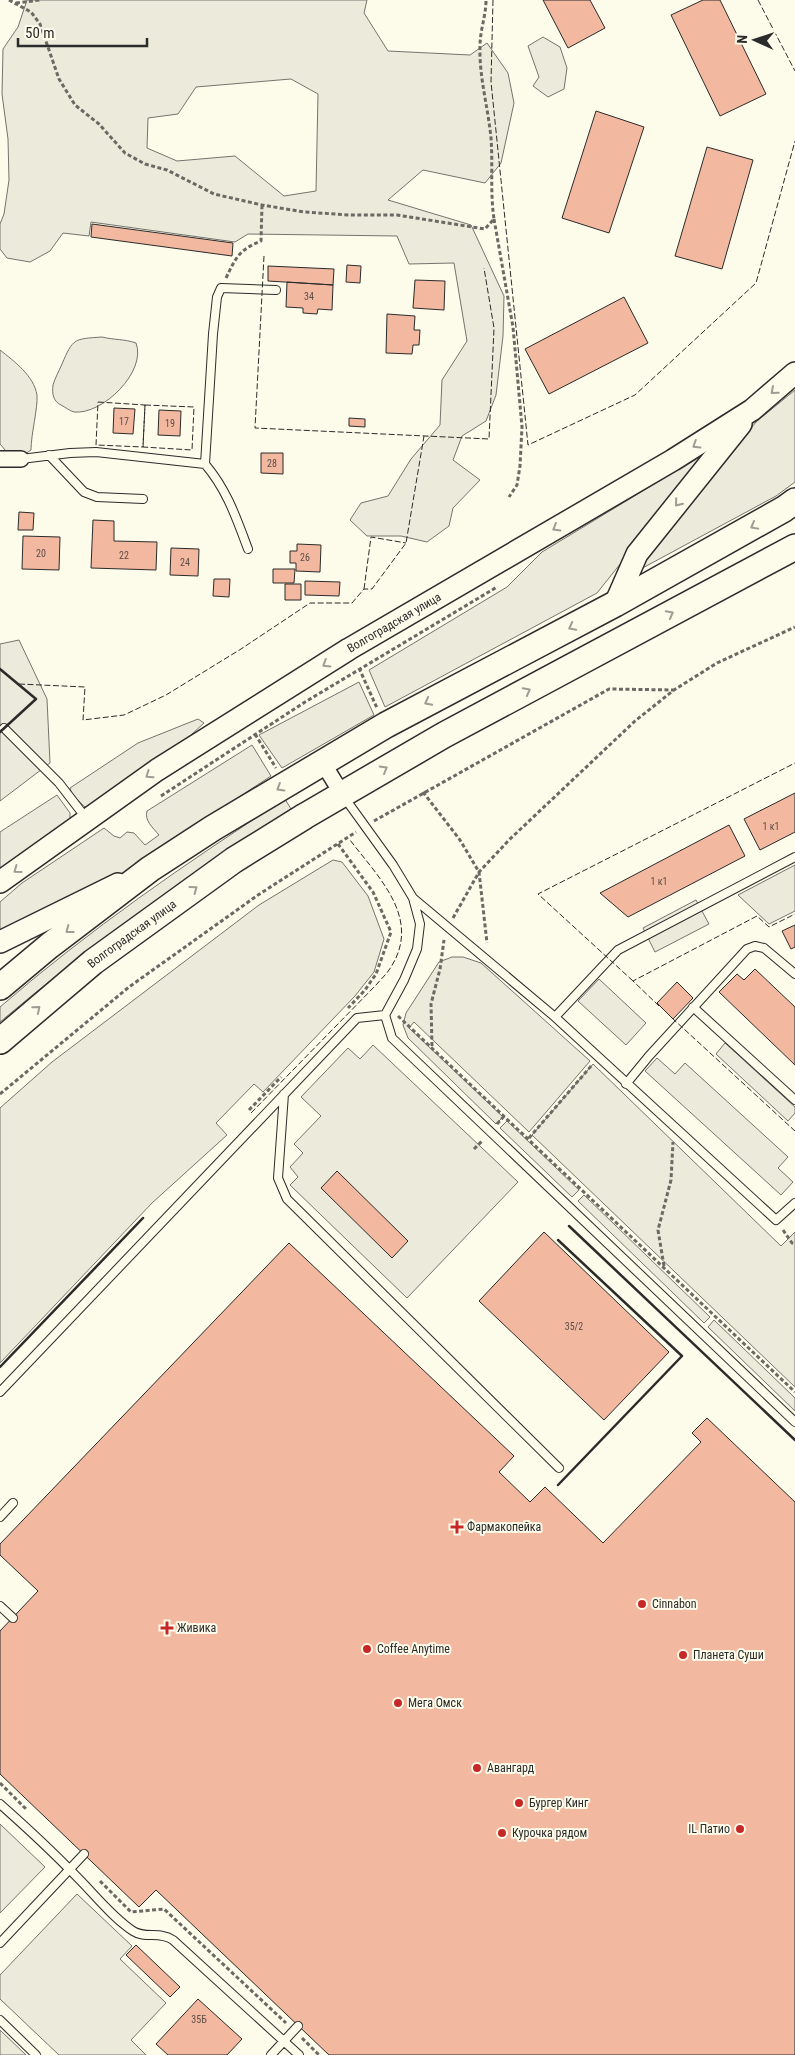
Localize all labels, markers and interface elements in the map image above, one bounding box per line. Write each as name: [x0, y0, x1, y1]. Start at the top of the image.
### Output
scale bar: [18, 15, 146, 47]
north arrow: [730, 15, 780, 65]
text: 50 m: [25, 24, 55, 42]
text: N: [734, 35, 750, 44]
house number: 34: [304, 291, 314, 302]
one-way arrow: [770, 386, 779, 395]
house number: 17: [119, 416, 129, 427]
house number: 19: [165, 418, 175, 429]
one-way arrow: [693, 439, 702, 449]
house number: 28: [267, 458, 277, 469]
one-way arrow: [676, 497, 684, 506]
one-way arrow: [750, 520, 759, 530]
one-way arrow: [553, 522, 562, 532]
house number: 20: [36, 548, 46, 559]
house number: 22: [119, 550, 129, 561]
house number: 26: [300, 552, 310, 563]
house number: 24: [180, 557, 190, 568]
street label: Волгоградская улица: [345, 590, 444, 656]
one-way arrow: [665, 611, 674, 621]
one-way arrow: [568, 621, 577, 631]
one-way arrow: [322, 657, 331, 667]
one-way arrow: [521, 687, 530, 697]
one-way arrow: [424, 696, 433, 706]
one-way arrow: [379, 765, 388, 775]
one-way arrow: [145, 769, 155, 778]
one-way arrow: [277, 781, 286, 791]
house number: 1 к1: [763, 821, 779, 832]
one-way arrow: [13, 864, 23, 873]
house number: 1 к1: [651, 876, 667, 887]
one-way arrow: [188, 886, 198, 895]
street label: Волгоградская улица: [85, 897, 179, 971]
one-way arrow: [65, 924, 75, 933]
one-way arrow: [32, 1006, 41, 1015]
house number: 35/2: [565, 1321, 583, 1332]
place label: Фармакопейка: [467, 1520, 542, 1534]
marker: Фармакопейка: [451, 1521, 463, 1533]
place label: Cinnabon: [652, 1597, 697, 1611]
marker: Cinnabon: [636, 1598, 648, 1610]
place label: Живика: [177, 1621, 217, 1635]
marker: Живика: [161, 1622, 173, 1634]
place label: Coffee Anytime: [377, 1642, 450, 1656]
marker: Coffee Anytime: [361, 1643, 373, 1655]
place label: Планета Суши: [693, 1648, 764, 1662]
marker: Планета Суши: [677, 1649, 689, 1661]
place label: Мега Омск: [408, 1696, 462, 1710]
marker: Мега Омск: [392, 1697, 404, 1709]
place label: Авангард: [487, 1761, 535, 1775]
marker: Авангард: [471, 1762, 483, 1774]
place label: Бургер Кинг: [529, 1796, 589, 1810]
marker: Бургер Кинг: [513, 1797, 525, 1809]
place label: IL Патио: [688, 1822, 730, 1836]
marker: IL Патио: [734, 1823, 746, 1835]
place label: Курочка рядом: [512, 1826, 587, 1840]
marker: Курочка рядом: [496, 1827, 508, 1839]
house number: 35Б: [191, 2014, 207, 2025]

